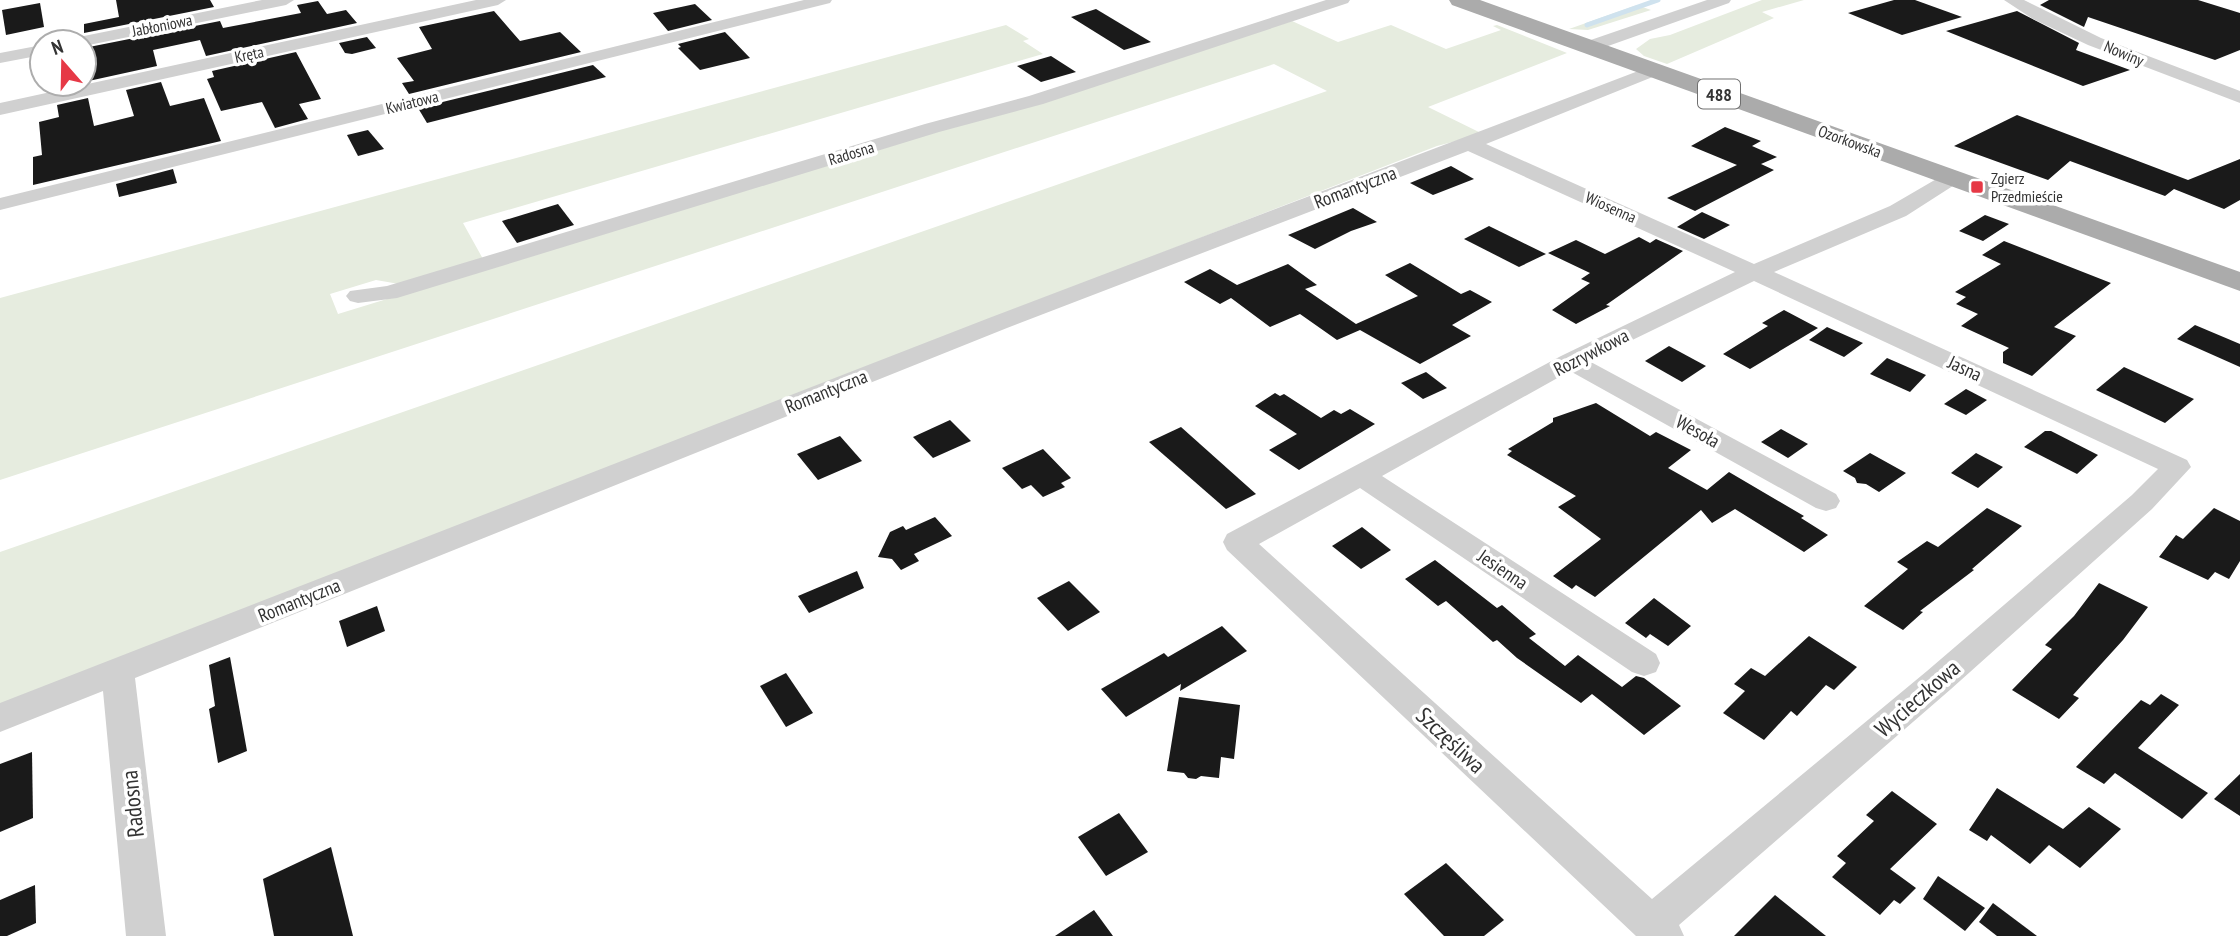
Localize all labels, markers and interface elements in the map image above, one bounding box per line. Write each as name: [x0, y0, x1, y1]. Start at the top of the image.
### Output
street label: Jabłoniowa: [129, 9, 194, 41]
north arrow: [28, 28, 98, 98]
text: N: [48, 34, 66, 60]
street label: Nowiny: [2101, 36, 2147, 70]
street label: Kręta: [233, 41, 265, 67]
road number: 488: [1698, 80, 1740, 108]
street label: Kwiatowa: [384, 86, 440, 118]
street label: Ozorkowska: [1816, 120, 1884, 162]
street label: Radosna: [826, 137, 876, 169]
street label: Romantyczna: [1310, 160, 1400, 214]
place label: Zgierz Przedmieście: [1991, 168, 2063, 206]
marker: Zgierz Przedmieście: [1969, 179, 1985, 195]
street label: Wiosenna: [1582, 187, 1640, 227]
street label: Rozrywkowa: [1549, 323, 1633, 381]
street label: Jasna: [1943, 349, 1986, 386]
street label: Romantyczna: [781, 364, 871, 418]
street label: Wesoła: [1672, 409, 1724, 453]
street label: Jesienna: [1473, 543, 1533, 594]
street label: Romantyczna: [254, 573, 344, 627]
street label: Wycieczkowa: [1868, 653, 1966, 743]
street label: Szczęśliwa: [1410, 701, 1492, 779]
street label: Radosna: [114, 769, 150, 839]

